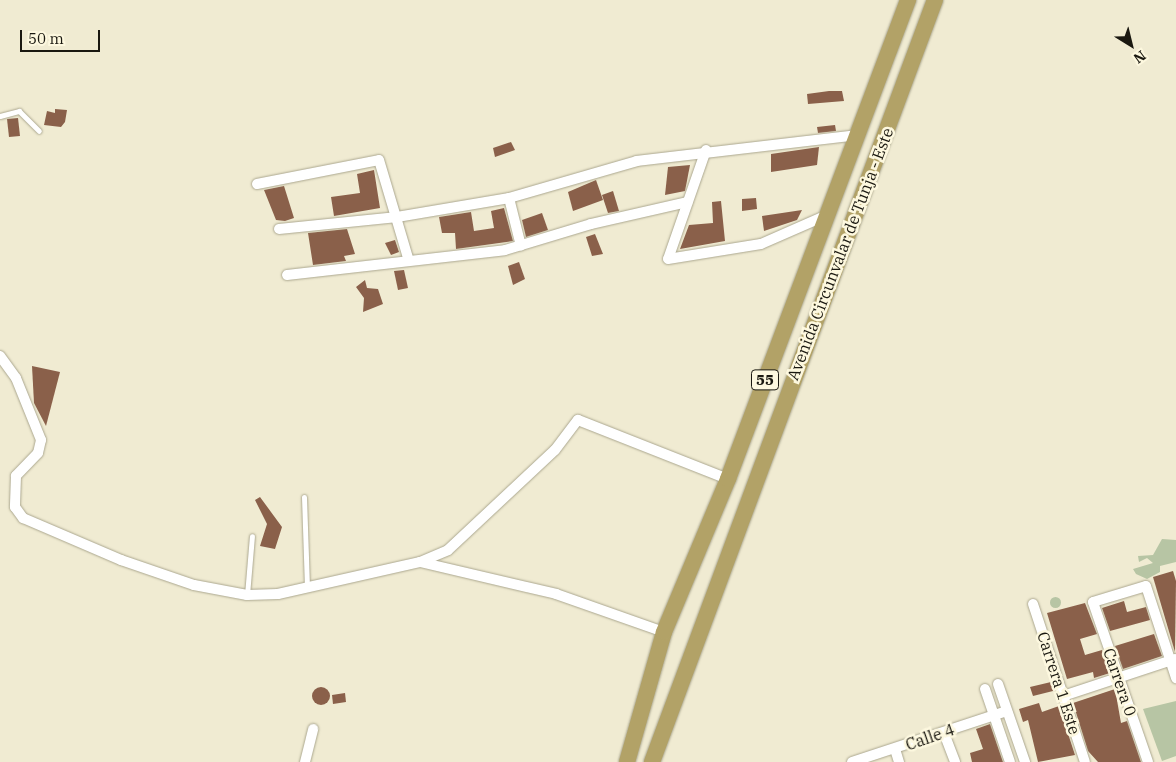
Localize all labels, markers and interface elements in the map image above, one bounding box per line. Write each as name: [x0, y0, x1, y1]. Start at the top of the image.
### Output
scale bar: [22, 20, 102, 52]
north arrow: [1106, 20, 1156, 70]
text: 50 m: [28, 29, 64, 48]
text: N: [1130, 47, 1150, 68]
street label: Avenida Circunvalar de Tunja - Este: [783, 125, 897, 383]
road number: 55: [750, 368, 780, 392]
street label: Carrera 1 Este: [1033, 629, 1085, 737]
street label: Carrera 0: [1099, 645, 1141, 719]
street label: Calle 4: [903, 720, 957, 754]

